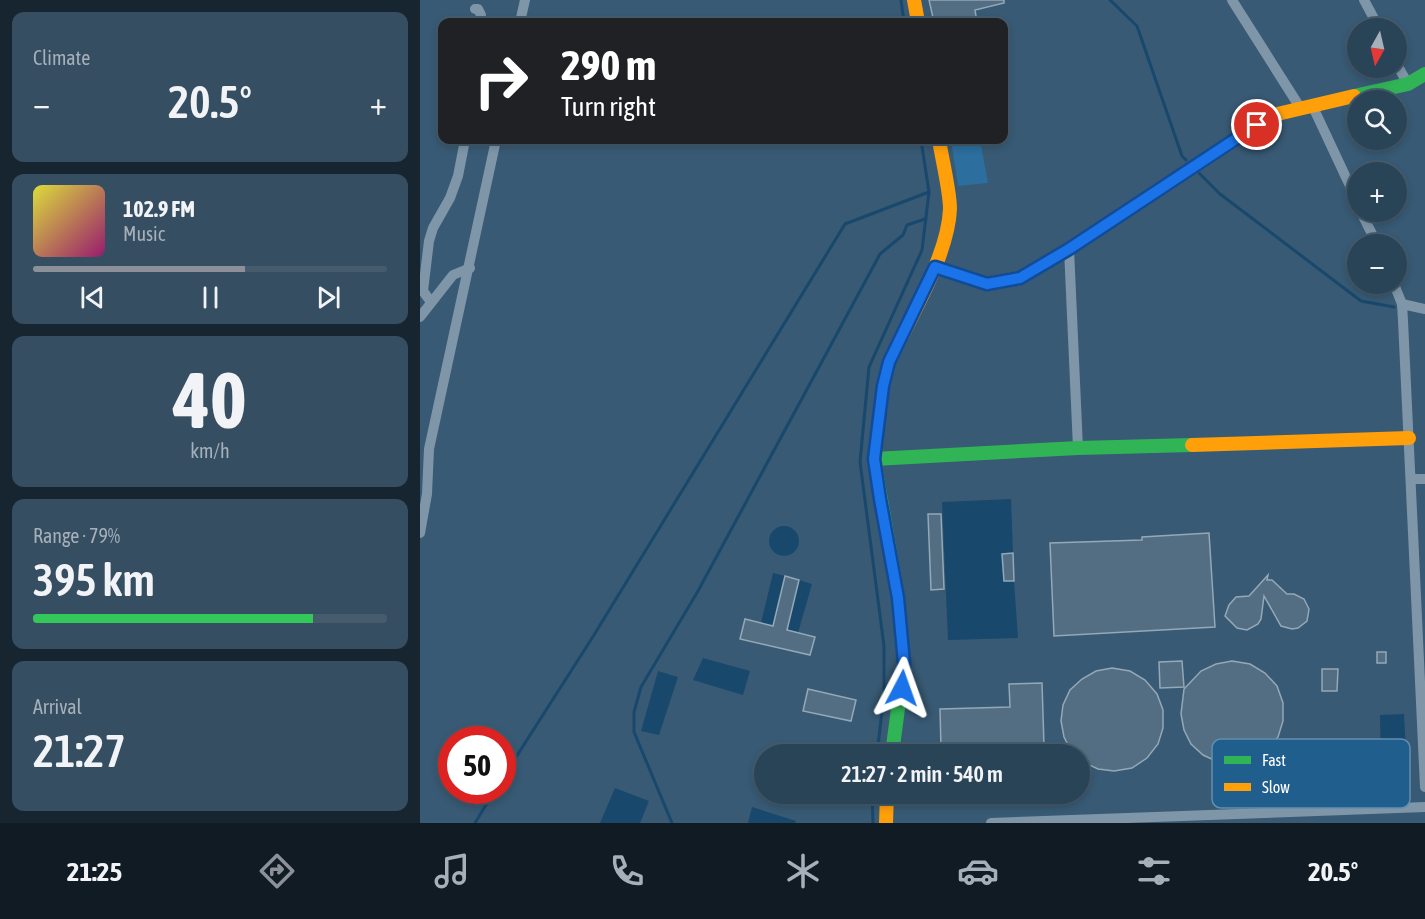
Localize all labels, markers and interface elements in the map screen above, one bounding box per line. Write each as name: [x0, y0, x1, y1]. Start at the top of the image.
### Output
north arrow: [1347, 18, 1407, 78]
map controls: [1347, 18, 1407, 294]
text: 290 m: [561, 41, 656, 89]
icon: right: [462, 42, 540, 120]
text: Climate: [33, 46, 90, 69]
text: 20.5°: [168, 76, 252, 128]
text: −: [33, 84, 50, 122]
text: +: [370, 84, 387, 122]
button: search: [1347, 90, 1407, 150]
text: Turn right: [561, 91, 656, 122]
pin: [1231, 99, 1282, 150]
icon: arrive: [1240, 108, 1273, 141]
button: +: [1347, 162, 1407, 222]
text: 102.9 FM: [123, 196, 195, 222]
text: Music: [123, 222, 165, 245]
button: −: [1347, 234, 1407, 294]
icon: previous: [76, 281, 109, 314]
icon: pause: [194, 281, 227, 314]
icon: next: [312, 281, 345, 314]
text: 40: [173, 355, 247, 445]
text: km/h: [190, 439, 230, 462]
text: Range · 79%: [33, 524, 120, 547]
text: 395 km: [33, 554, 155, 606]
position arrow: [870, 656, 934, 720]
text: Arrival: [33, 695, 82, 718]
text: 21:27: [33, 725, 126, 777]
speed limit sign: 50: [438, 726, 516, 804]
legend: [1212, 739, 1410, 808]
text: Fast: [1262, 751, 1286, 769]
text: 21:27 · 2 min · 540 m: [841, 761, 1003, 787]
text: Slow: [1262, 778, 1290, 796]
icon: directions: [256, 850, 298, 892]
icon: music: [431, 850, 473, 892]
icon: phone: [606, 850, 648, 892]
icon: climate: [782, 850, 824, 892]
icon: car: [957, 850, 999, 892]
icon: filters: [1133, 850, 1175, 892]
text: 21:25: [67, 856, 122, 887]
text: 20.5°: [1308, 856, 1358, 887]

